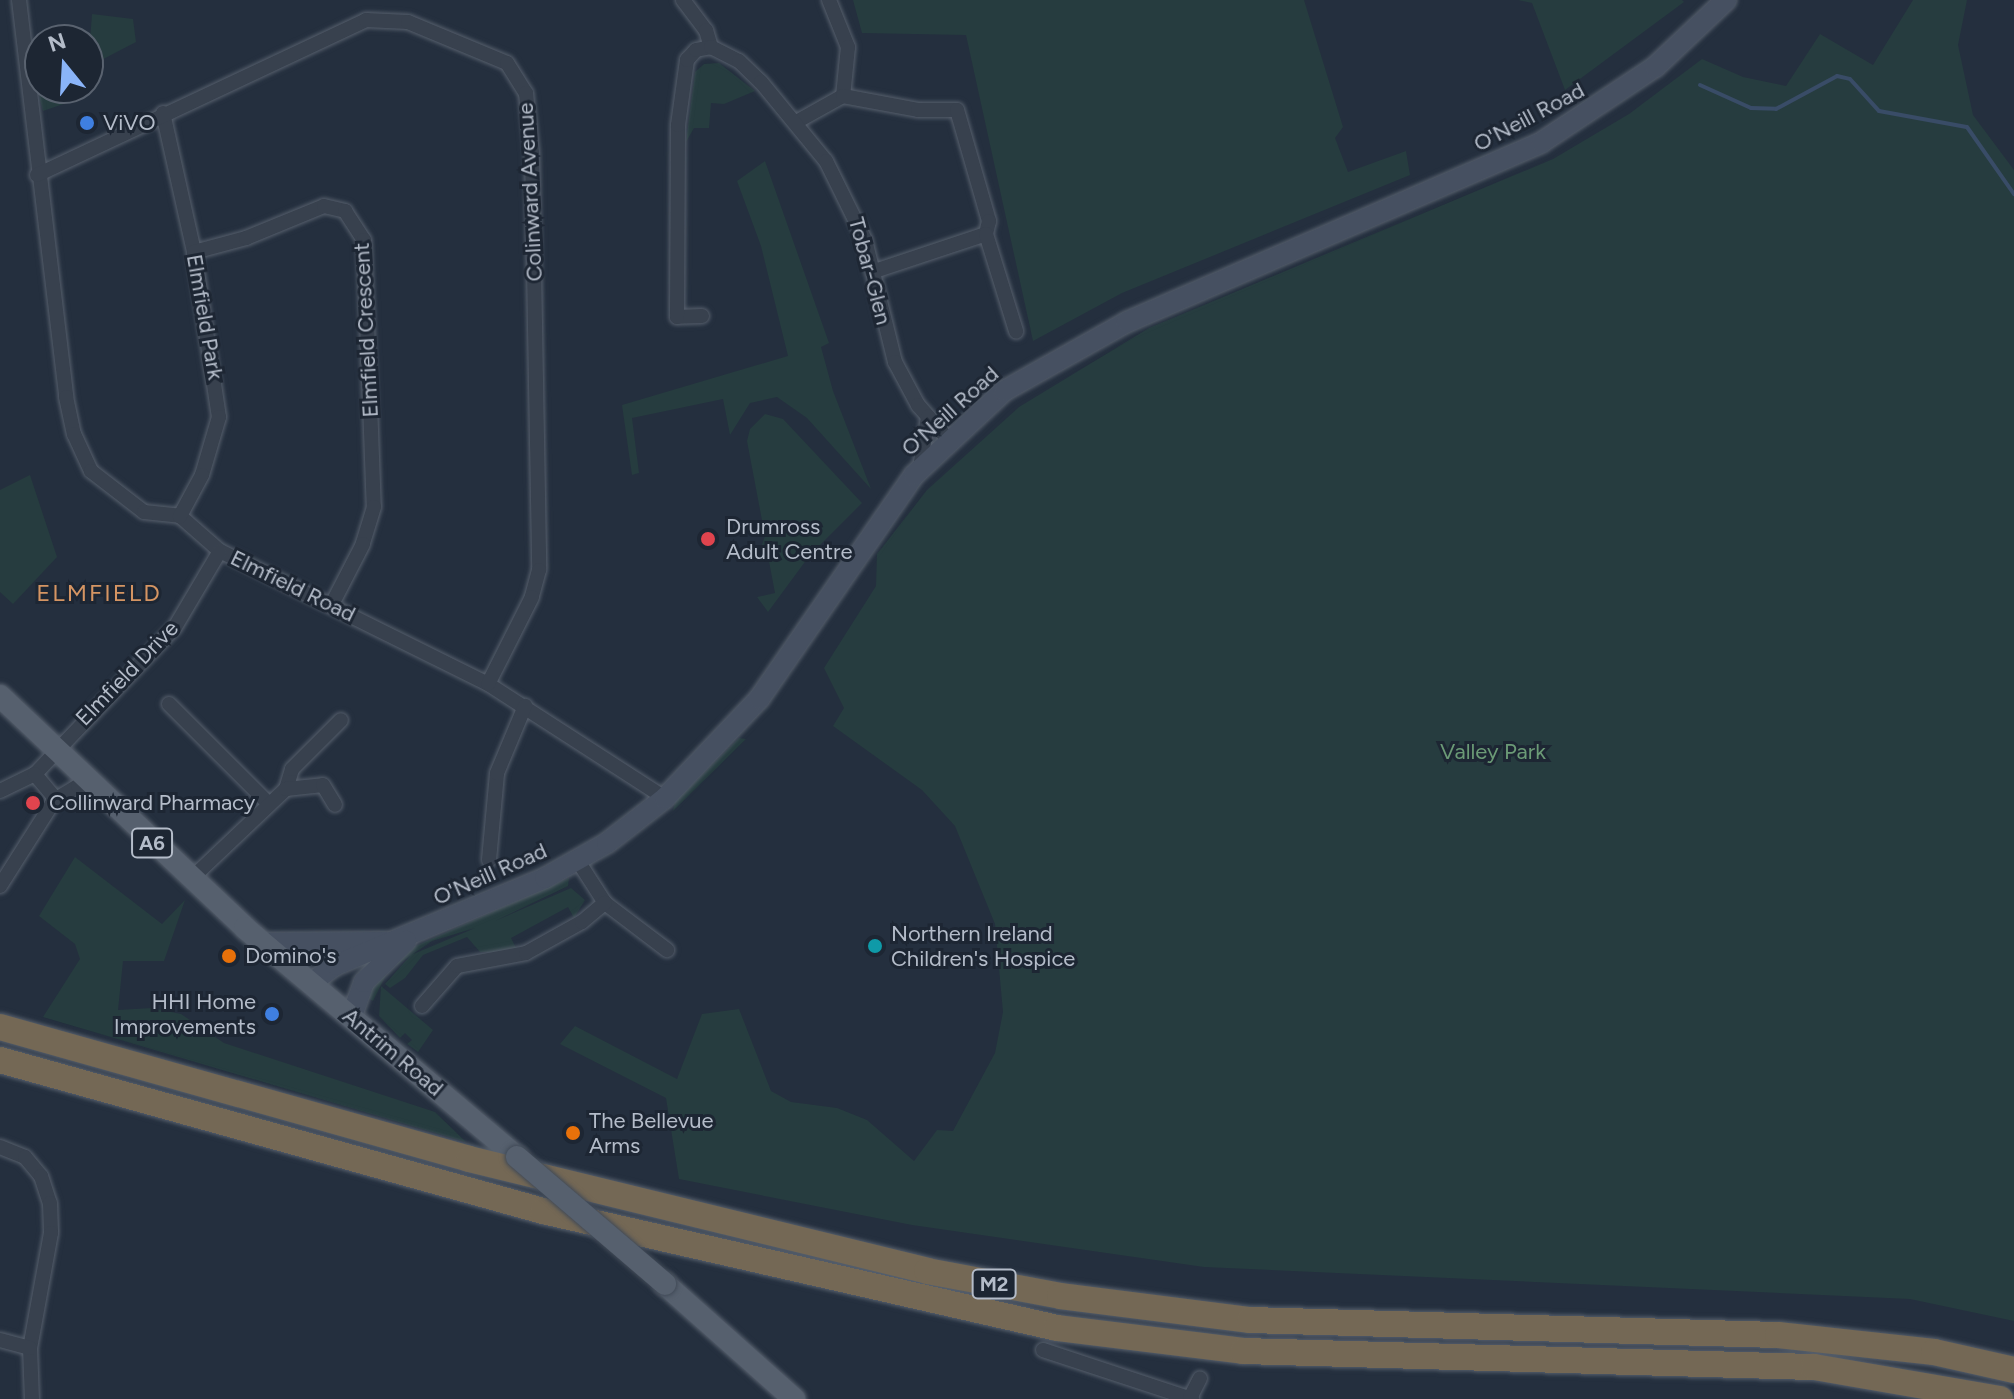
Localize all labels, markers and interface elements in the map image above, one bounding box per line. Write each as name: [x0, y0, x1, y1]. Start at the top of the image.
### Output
north arrow: [24, 24, 104, 104]
text: N: [45, 27, 69, 58]
street label: O'Neill Road: [1469, 77, 1589, 157]
street label: Colinward Avenue: [512, 102, 548, 282]
place label: ViVO: [103, 110, 156, 136]
marker: ViVO: [78, 114, 96, 132]
street label: Tobar-Glen: [843, 214, 897, 328]
street label: Elmfield Crescent: [348, 242, 384, 418]
street label: Elmfield Park: [181, 252, 229, 382]
street label: O'Neill Road: [896, 361, 1004, 461]
place label: Drumross Adult Centre: [726, 513, 852, 564]
marker: Drumross Adult Centre: [697, 528, 719, 550]
street label: Elmfield Road: [226, 544, 360, 628]
district label: ELMFIELD: [36, 579, 162, 607]
street label: Elmfield Drive: [70, 615, 184, 731]
park label: Valley Park: [1440, 739, 1546, 765]
place label: Collinward Pharmacy: [49, 790, 255, 816]
marker: Collinward Pharmacy: [24, 794, 42, 812]
road number: A6: [130, 827, 174, 859]
street label: O'Neill Road: [429, 837, 551, 911]
place label: Northern Ireland Children's Hospice: [891, 920, 1075, 972]
marker: Northern Ireland Children's Hospice: [866, 937, 884, 955]
place label: Domino's: [245, 943, 336, 969]
marker: Domino's: [220, 947, 238, 965]
place label: HHI Home Improvements: [114, 988, 256, 1040]
street label: Antrim Road: [337, 1002, 449, 1102]
marker: HHI Home Improvements: [263, 1005, 281, 1023]
place label: The Bellevue Arms: [589, 1107, 713, 1158]
marker: The Bellevue Arms: [564, 1124, 582, 1142]
road number: M2: [970, 1268, 1018, 1300]

